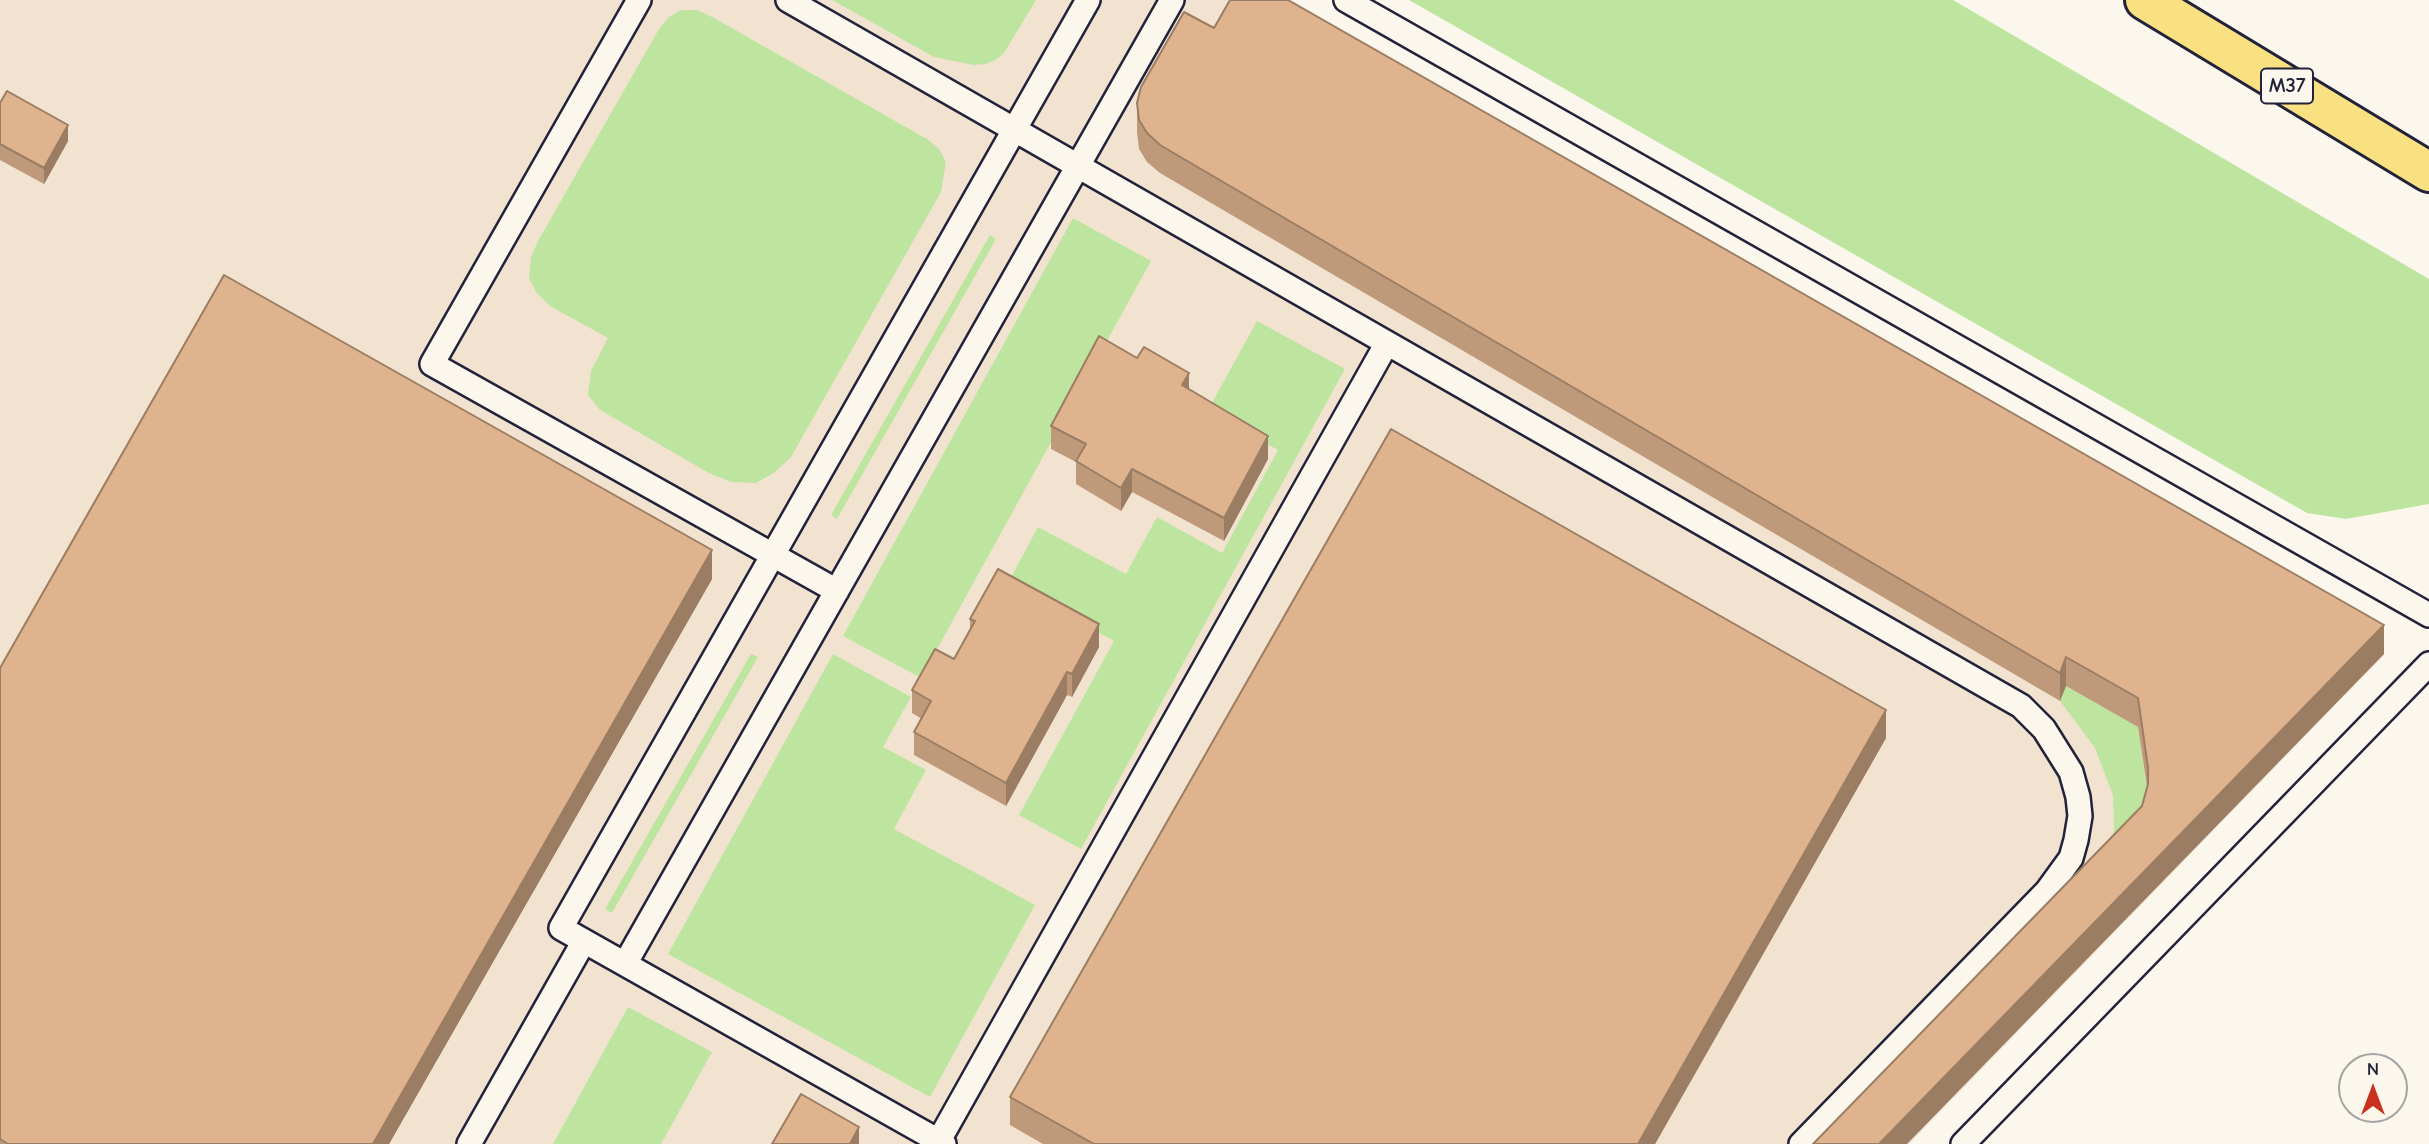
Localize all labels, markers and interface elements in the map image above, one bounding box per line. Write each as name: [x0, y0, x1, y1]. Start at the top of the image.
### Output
road number: M37: [2261, 68, 2313, 104]
north arrow: [2338, 1053, 2408, 1123]
text: N: [2367, 1058, 2379, 1080]

